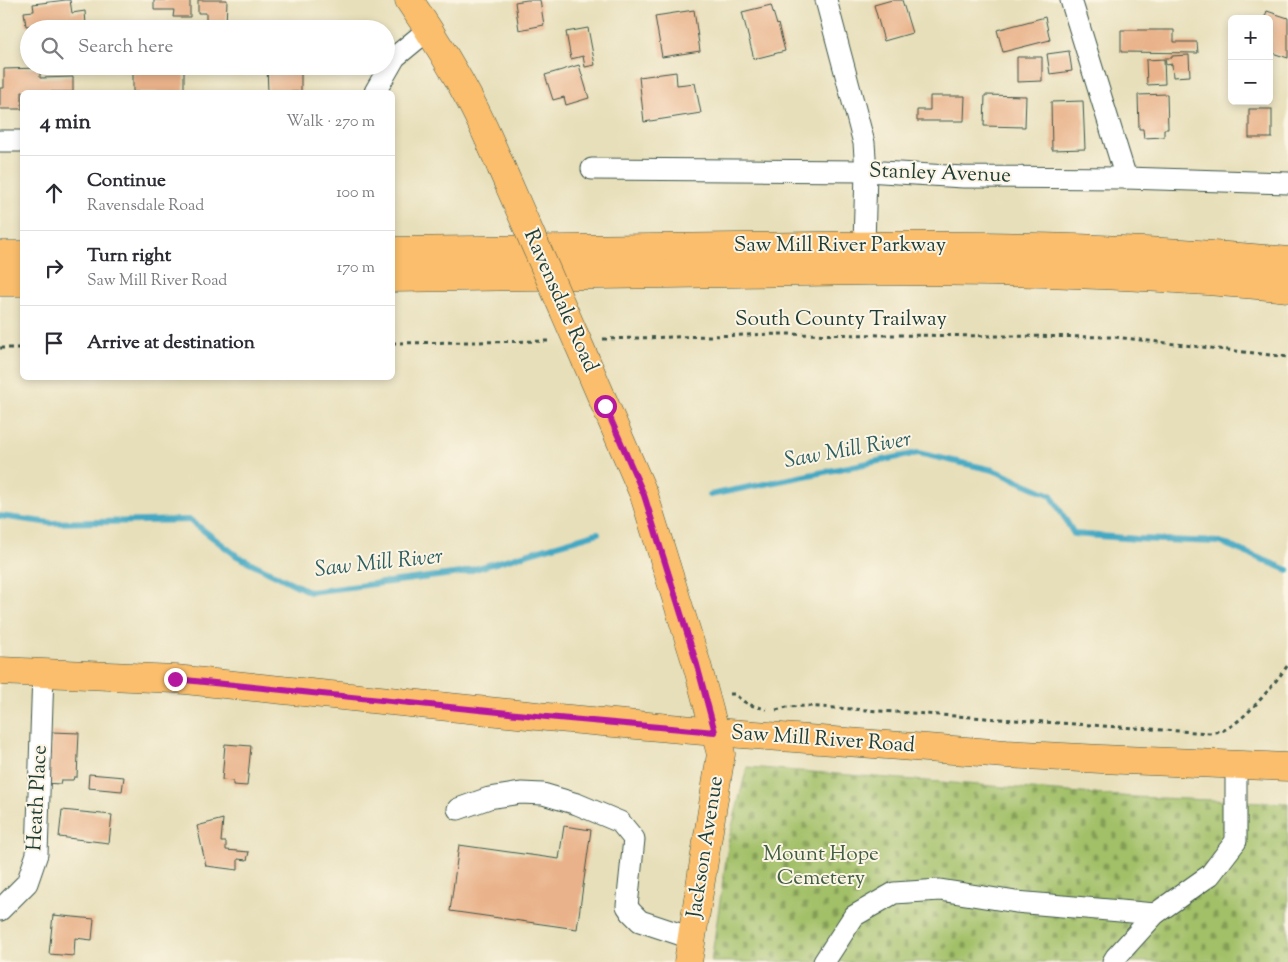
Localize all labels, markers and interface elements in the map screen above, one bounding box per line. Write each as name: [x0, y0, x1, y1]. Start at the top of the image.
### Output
map controls: [1228, 15, 1273, 105]
button: +: [1228, 15, 1273, 60]
search box: [20, 20, 395, 75]
icon: search: [38, 34, 66, 62]
text: Search here: [78, 34, 173, 61]
button: −: [1228, 60, 1273, 105]
text: 4 min: [40, 108, 91, 138]
text: Walk · 270 m: [286, 111, 375, 134]
street label: Stanley Avenue: [869, 157, 1011, 191]
text: Continue: [87, 168, 166, 195]
icon: ahead: [40, 179, 68, 207]
text: 100 m: [336, 182, 375, 205]
text: Ravensdale Road: [87, 195, 204, 218]
street label: Ravensdale Road: [515, 225, 605, 378]
street label: Saw Mill River Parkway: [734, 231, 947, 261]
text: Turn right: [87, 243, 171, 270]
icon: right: [40, 254, 68, 282]
text: 170 m: [337, 257, 375, 280]
text: Saw Mill River Road: [87, 270, 227, 293]
street label: South County Trailway: [735, 305, 948, 335]
icon: arrive: [40, 329, 68, 357]
text: Arrive at destination: [87, 330, 255, 357]
route start: [594, 395, 617, 418]
water label: Saw Mill River: [782, 424, 914, 478]
water label: Saw Mill River: [313, 541, 445, 587]
route end: [164, 668, 187, 691]
street label: Saw Mill River Road: [730, 719, 916, 761]
street label: Heath Place: [20, 744, 56, 852]
street label: Jackson Avenue: [680, 774, 732, 921]
park label: Mount Hope Cemetery: [763, 840, 879, 894]

